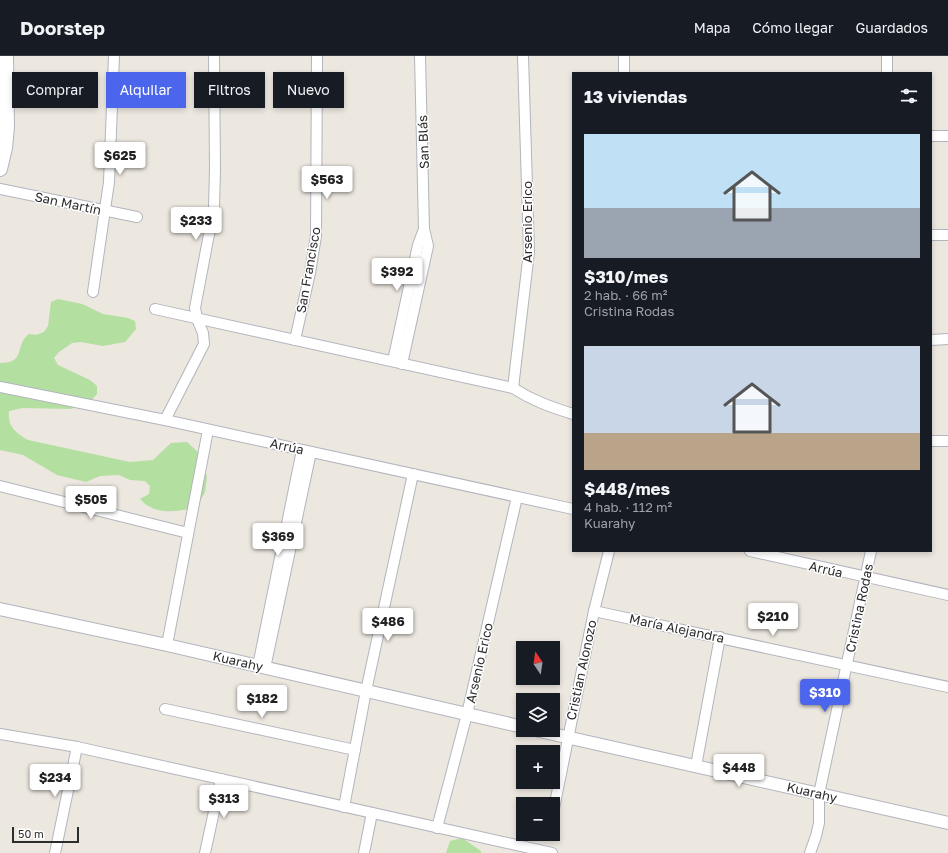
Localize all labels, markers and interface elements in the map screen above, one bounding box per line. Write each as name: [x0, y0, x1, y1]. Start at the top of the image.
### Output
text: Doorstep: [20, 16, 105, 39]
text: Mapa: [694, 19, 730, 36]
text: Cómo llegar: [752, 19, 833, 36]
text: Guardados: [855, 19, 928, 36]
chip: Comprar: [12, 72, 98, 108]
chip: Alquilar: [106, 72, 186, 108]
chip: Filtros: [194, 72, 265, 108]
chip: Nuevo: [273, 72, 344, 108]
icon: filters: [898, 85, 920, 107]
text: 13 viviendas: [584, 86, 687, 107]
street label: San Blás: [414, 115, 432, 169]
pin: $625: [96, 142, 144, 176]
text: $625: [104, 147, 136, 163]
icon: home: [716, 160, 788, 232]
pin: $563: [303, 166, 351, 200]
text: $563: [311, 171, 343, 187]
street label: Arsenio Erico: [519, 181, 535, 263]
street label: San Martín: [33, 188, 103, 218]
pin: $233: [172, 207, 220, 241]
text: $233: [180, 212, 212, 228]
street label: San Francisco: [293, 225, 323, 314]
pin: $392: [373, 258, 421, 292]
text: $392: [381, 263, 413, 279]
text: $310/mes: [584, 266, 668, 287]
text: 2 hab. · 66 m²: [584, 287, 667, 303]
text: Cristina Rodas: [584, 303, 674, 319]
icon: home: [716, 372, 788, 444]
street label: Arrúa: [269, 435, 305, 457]
text: $448/mes: [584, 478, 670, 499]
pin: $505: [67, 486, 115, 520]
text: $505: [74, 491, 108, 507]
text: 4 hab. · 112 m²: [584, 499, 672, 515]
text: Kuarahy: [584, 515, 635, 531]
pin: $369: [254, 523, 302, 557]
text: $369: [261, 528, 295, 544]
street label: Arrúa: [808, 557, 844, 581]
street label: Cristina Rodas: [842, 562, 876, 654]
pin: $210: [749, 603, 797, 637]
pin: $486: [364, 608, 412, 642]
text: $210: [757, 608, 789, 624]
street label: María Alejandra: [628, 610, 726, 646]
text: $486: [371, 613, 405, 629]
street label: Cristian Alonozo: [563, 618, 599, 722]
street label: Arsenio Erico: [462, 621, 496, 705]
north arrow: [516, 641, 560, 685]
map controls: [516, 641, 560, 841]
street label: Kuarahy: [211, 647, 265, 675]
pin: $310: [801, 679, 849, 713]
text: $310: [809, 684, 841, 700]
pin: $182: [238, 685, 286, 719]
text: $182: [246, 690, 278, 706]
button: layers: [516, 693, 560, 737]
button: +: [516, 745, 560, 789]
pin: $448: [715, 754, 763, 788]
text: $448: [722, 759, 756, 775]
pin: $234: [31, 764, 79, 798]
text: $234: [39, 769, 71, 785]
street label: Kuarahy: [785, 778, 839, 806]
pin: $313: [200, 785, 248, 819]
text: $313: [208, 790, 240, 806]
button: −: [516, 797, 560, 841]
scale bar: [12, 825, 79, 844]
text: 50 m: [18, 827, 44, 840]

